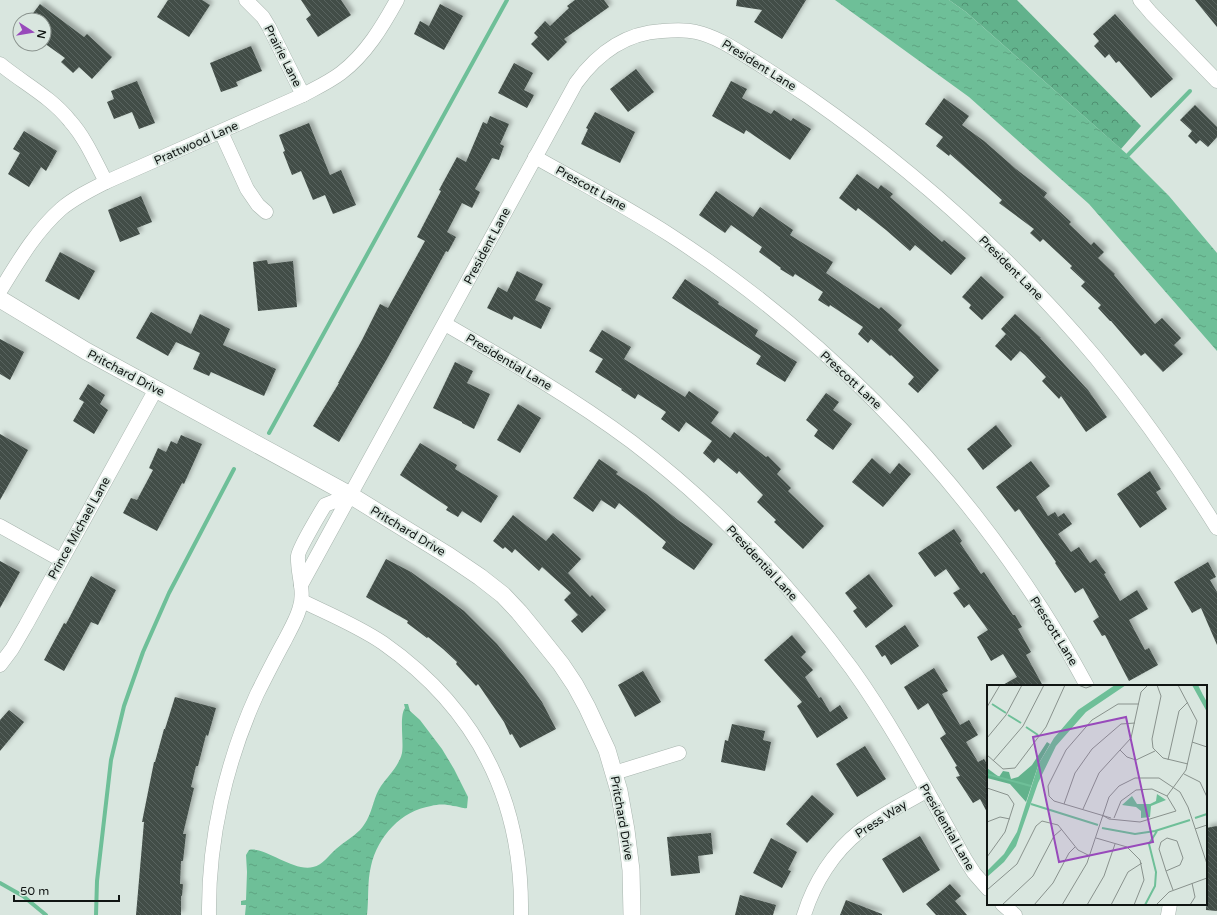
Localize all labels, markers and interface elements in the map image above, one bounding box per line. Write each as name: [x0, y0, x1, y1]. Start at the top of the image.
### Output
north arrow: [12, 12, 52, 52]
street label: Prairie Lane: [261, 23, 305, 89]
text: N: [34, 28, 49, 40]
street label: President Lane: [719, 37, 799, 94]
street label: Prattwood Lane: [152, 118, 240, 168]
street label: Prescott Lane: [553, 163, 629, 213]
street label: President Lane: [461, 205, 513, 287]
street label: President Lane: [976, 233, 1046, 303]
street label: Presidential Lane: [464, 331, 555, 393]
street label: Pritchard Drive: [85, 347, 167, 399]
street label: Prescott Lane: [817, 348, 885, 412]
street label: Prince Michael Lane: [45, 474, 113, 582]
street label: Pritchard Drive: [368, 503, 448, 559]
street label: Presidential Lane: [724, 523, 801, 604]
street label: Prescott Lane: [1027, 594, 1081, 668]
inset map: [987, 685, 1207, 905]
street label: Pritchard Drive: [608, 775, 636, 861]
street label: Presidential Lane: [917, 781, 978, 873]
street label: Press Way: [853, 797, 910, 841]
scale bar: [14, 877, 119, 903]
text: 50 m: [20, 884, 49, 898]

